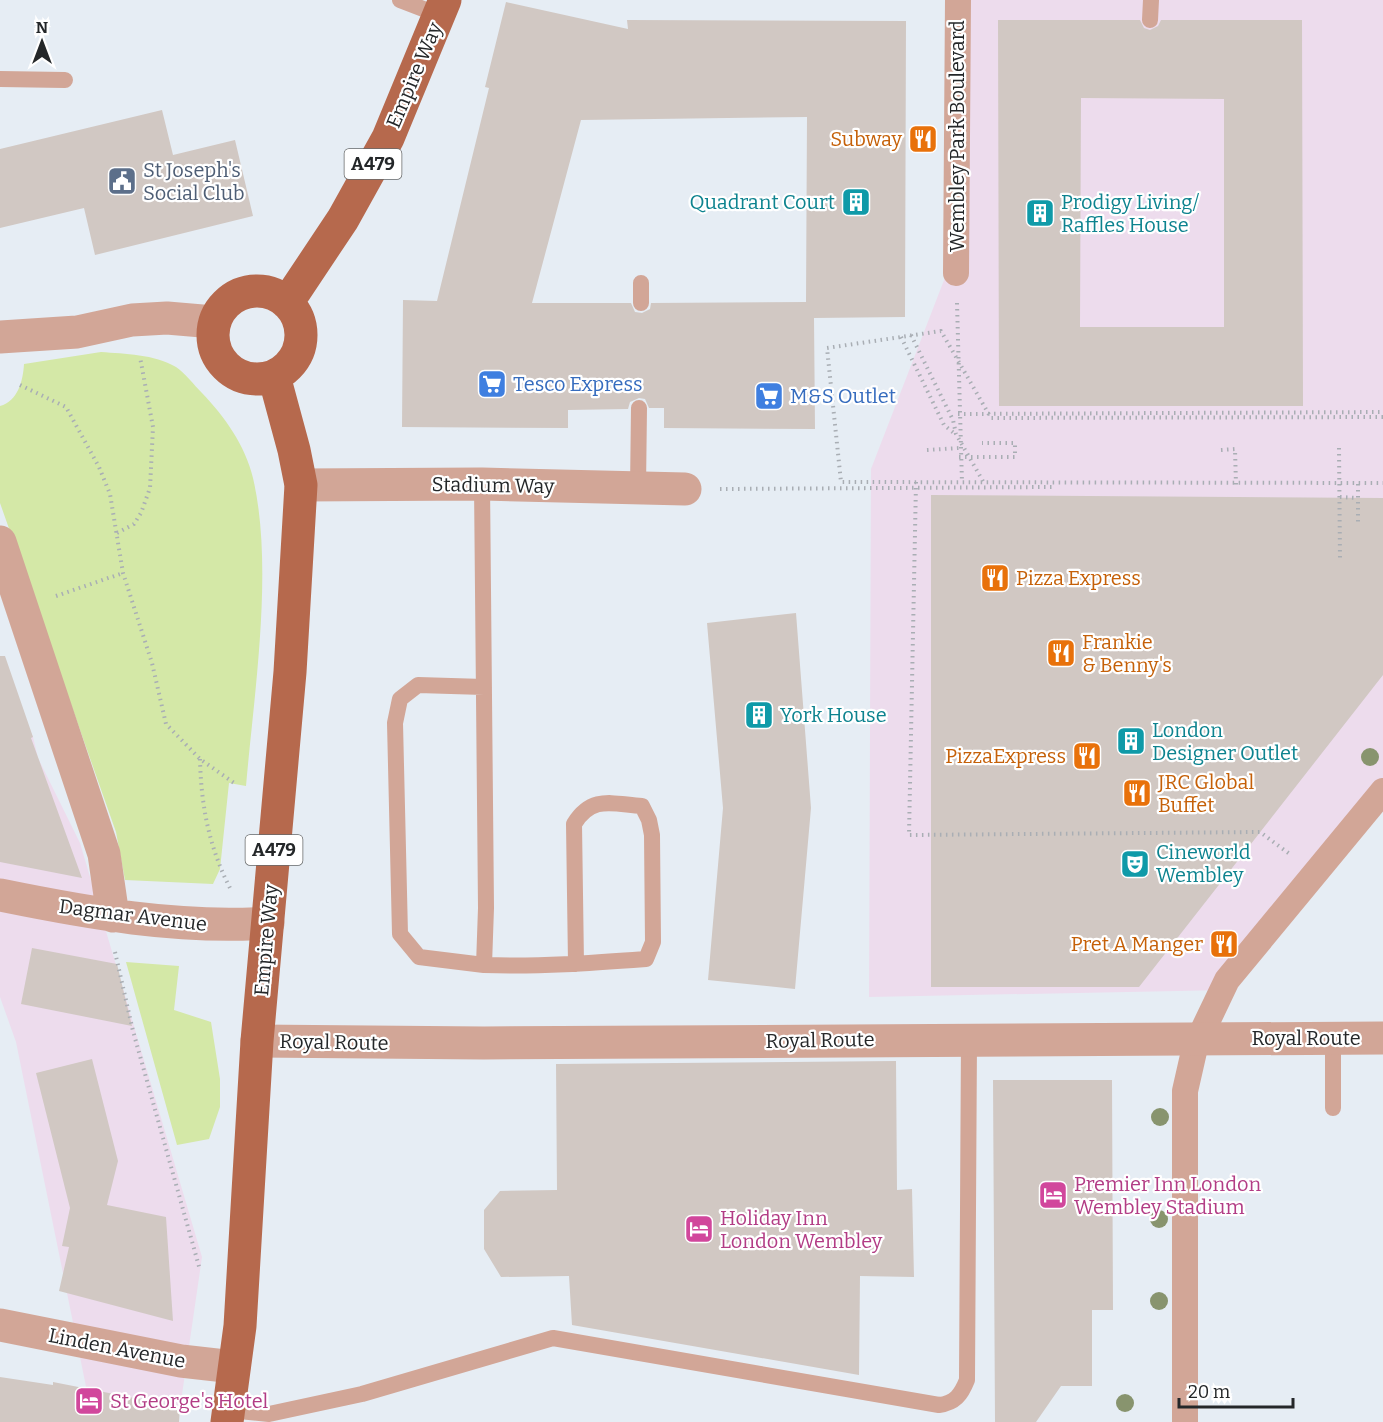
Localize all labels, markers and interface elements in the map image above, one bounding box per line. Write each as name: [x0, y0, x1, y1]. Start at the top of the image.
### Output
north arrow: [12, 12, 72, 72]
text: N: [36, 18, 48, 37]
street label: Empire Way: [381, 18, 447, 131]
street label: Wembley Park Boulevard: [945, 20, 969, 252]
restaurant icon: Subway: [907, 123, 939, 155]
place label: Subway: [830, 127, 902, 151]
road number: A479: [344, 149, 401, 179]
place label: St Joseph's Social Club: [143, 158, 245, 205]
public building icon: St Joseph's Social Club: [106, 165, 138, 197]
building icon: Quadrant Court: [840, 186, 872, 218]
place label: Quadrant Court: [690, 190, 835, 214]
place label: Prodigy Living/ Raffles House: [1061, 190, 1200, 237]
building icon: Prodigy Living/ Raffles House: [1024, 197, 1056, 229]
supermarket icon: Tesco Express: [476, 368, 508, 400]
place label: Tesco Express: [513, 372, 643, 396]
supermarket icon: M&S Outlet: [753, 380, 785, 412]
place label: M&S Outlet: [790, 384, 896, 408]
street label: Stadium Way: [431, 472, 555, 498]
restaurant icon: Pizza Express: [979, 562, 1011, 594]
place label: Pizza Express: [1016, 566, 1141, 590]
place label: Frankie & Benny's: [1082, 630, 1172, 677]
restaurant icon: Frankie & Benny's: [1045, 637, 1077, 669]
building icon: York House: [743, 699, 775, 731]
place label: York House: [780, 703, 887, 727]
place label: London Designer Outlet: [1152, 718, 1298, 765]
building icon: London Designer Outlet: [1115, 725, 1147, 757]
restaurant icon: PizzaExpress: [1071, 740, 1103, 772]
place label: PizzaExpress: [945, 744, 1066, 768]
place label: JRC Global Buffet: [1157, 770, 1254, 817]
restaurant icon: JRC Global Buffet: [1121, 777, 1153, 809]
road number: A479: [246, 835, 302, 865]
place label: Cineworld Wembley: [1156, 840, 1251, 887]
theatre icon: Cineworld Wembley: [1119, 848, 1151, 880]
street label: Empire Way: [249, 883, 283, 997]
street label: Dagmar Avenue: [58, 894, 208, 936]
restaurant icon: Pret A Manger: [1208, 928, 1240, 960]
place label: Pret A Manger: [1071, 932, 1203, 956]
street label: Royal Route: [1251, 1026, 1361, 1050]
street label: Royal Route: [765, 1027, 875, 1053]
street label: Royal Route: [279, 1029, 389, 1055]
place label: Premier Inn London Wembley Stadium: [1074, 1172, 1262, 1219]
hotel icon: Premier Inn London Wembley Stadium: [1037, 1179, 1069, 1211]
place label: Holiday Inn London Wembley: [720, 1206, 883, 1253]
hotel icon: Holiday Inn London Wembley: [683, 1213, 715, 1245]
street label: Linden Avenue: [46, 1323, 188, 1373]
scale bar: [1179, 1371, 1293, 1409]
text: 20 m: [1188, 1381, 1230, 1403]
hotel icon: St George's Hotel: [73, 1385, 105, 1417]
place label: St George's Hotel: [110, 1389, 269, 1413]

